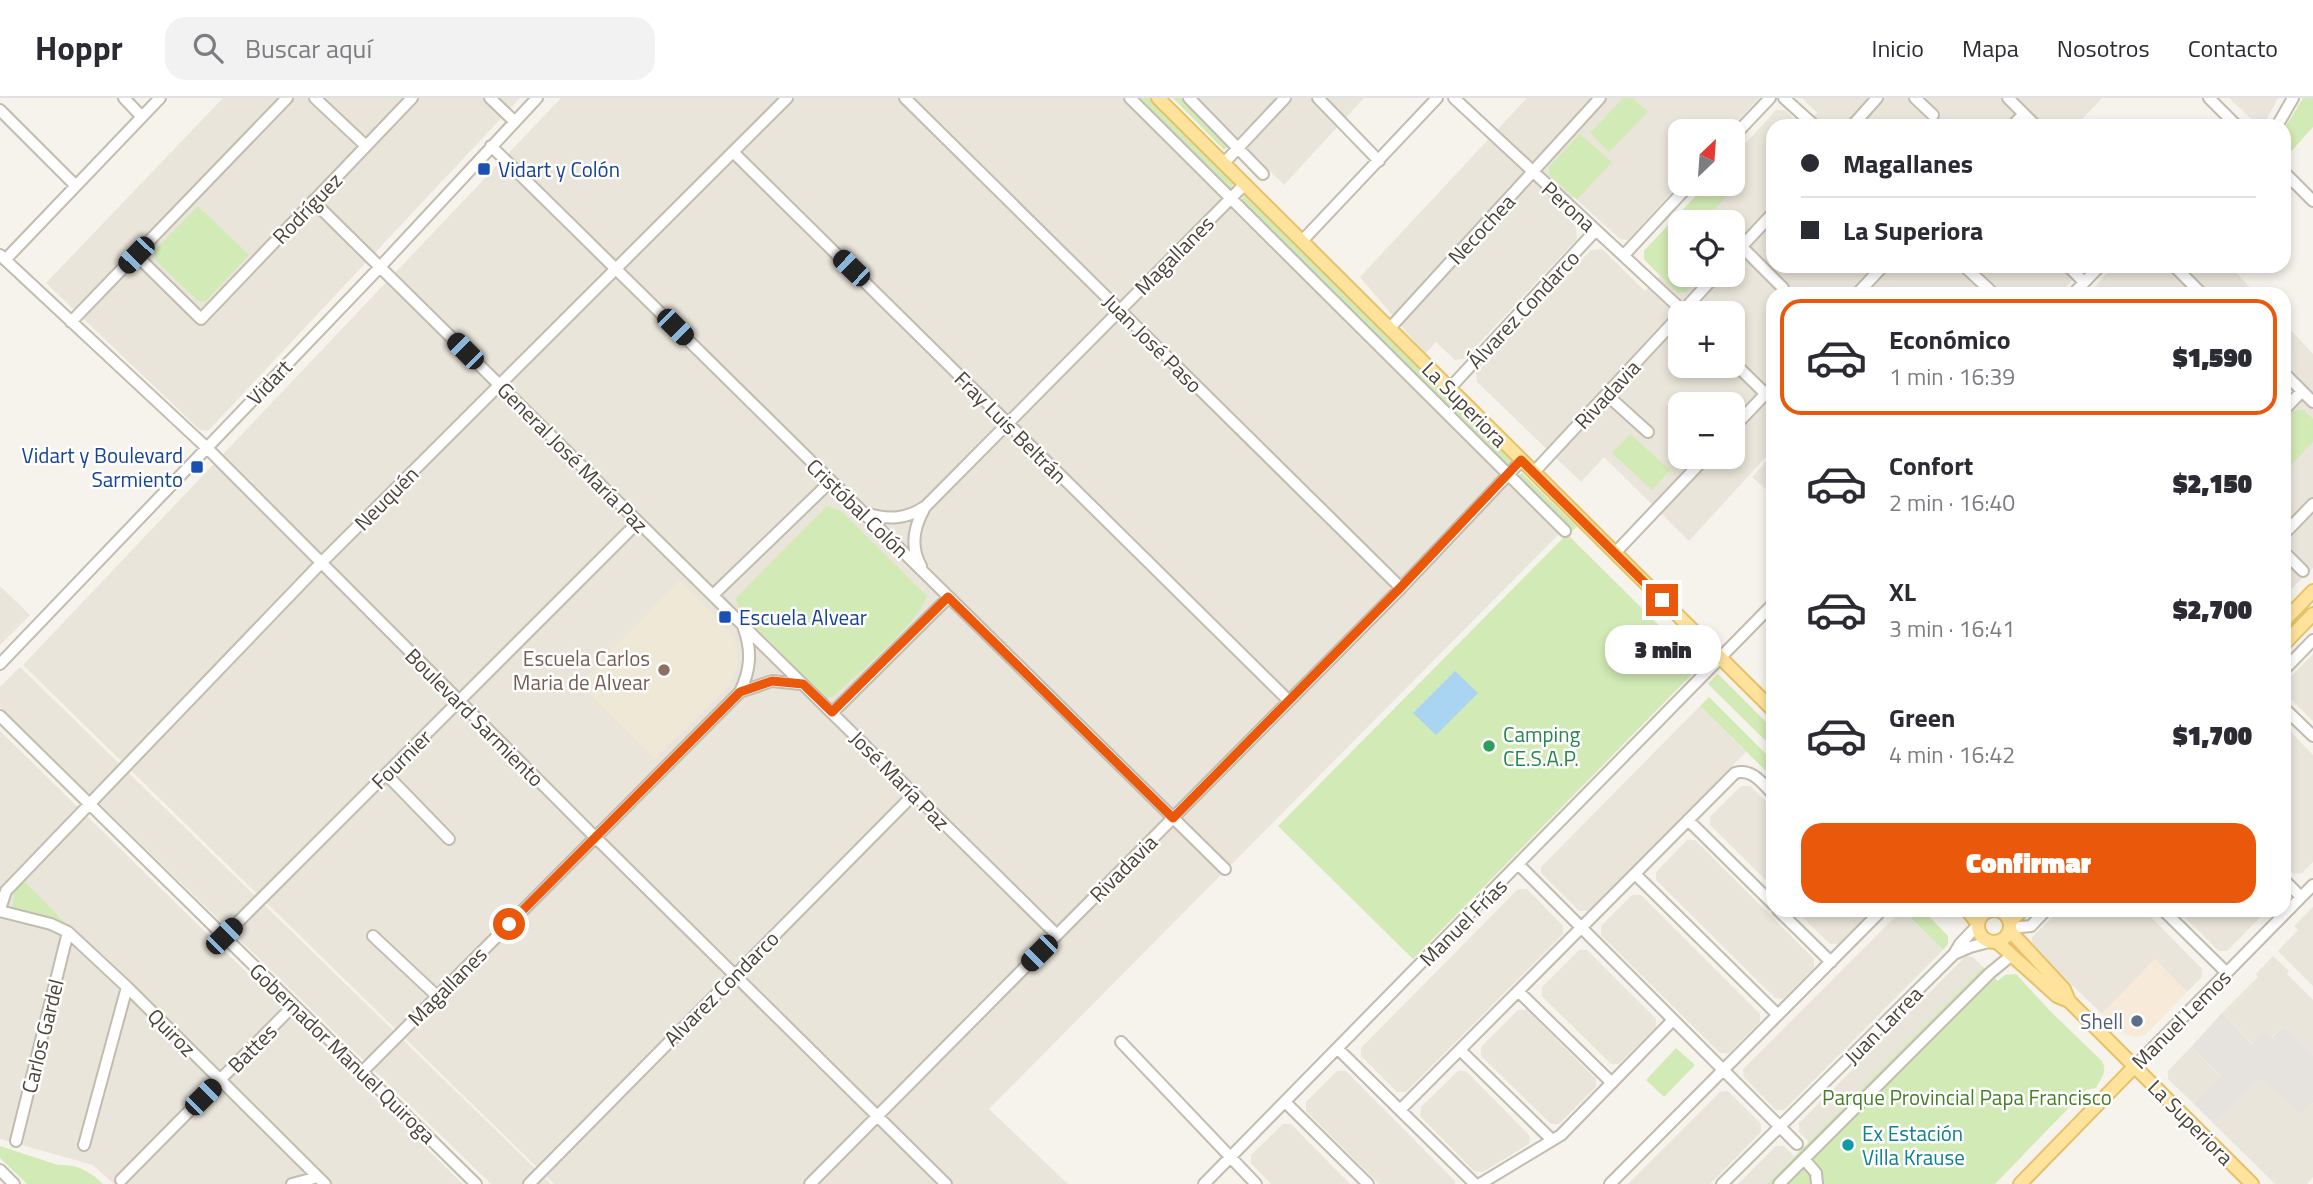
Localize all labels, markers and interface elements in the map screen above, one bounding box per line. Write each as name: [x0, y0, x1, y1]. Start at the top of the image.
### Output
search box: [165, 17, 655, 80]
text: Hoppr: [35, 23, 123, 73]
icon: search: [189, 29, 227, 67]
text: Buscar aquí: [245, 29, 372, 68]
text: Inicio: [1872, 30, 1924, 66]
text: Mapa: [1962, 30, 2019, 66]
text: Nosotros: [2057, 30, 2150, 66]
text: Contacto: [2188, 30, 2278, 66]
north arrow: [1668, 119, 1745, 196]
map controls: [1668, 119, 1745, 469]
text: Magallanes: [1843, 144, 1973, 183]
place label: Vidart y Colón: [498, 153, 620, 185]
marker: Vidart y Colón: [476, 161, 492, 177]
street label: Rodríguez: [265, 165, 349, 251]
street label: Perona: [1535, 173, 1603, 239]
street label: Necochea: [1440, 186, 1522, 271]
street label: Magallanes: [1127, 208, 1221, 302]
button: locate: [1668, 210, 1745, 287]
text: La Superiora: [1843, 211, 1983, 250]
car: [114, 233, 159, 277]
street label: Álvarez Condarco: [1459, 242, 1587, 376]
car: [829, 246, 874, 290]
street label: Juan José Paso: [1096, 286, 1210, 400]
button: +: [1668, 301, 1745, 378]
car: [653, 305, 698, 349]
text: Económico: [1889, 320, 2011, 359]
icon: car: [1805, 326, 1868, 389]
car: [443, 329, 488, 373]
text: $1,590: [2173, 338, 2252, 377]
street label: Vidart: [239, 351, 299, 412]
street label: Rivadavia: [1566, 352, 1648, 436]
street label: La Superiora: [1415, 354, 1516, 455]
text: 1 min · 16:39: [1889, 359, 2015, 394]
street label: Fray Luis Beltrán: [947, 363, 1075, 491]
street label: General José María Paz: [490, 374, 656, 540]
button: −: [1668, 392, 1745, 469]
place label: Vidart y Boulevard Sarmiento: [22, 439, 183, 495]
text: Confort: [1889, 446, 1973, 485]
street label: Cristóbal Colón: [799, 451, 917, 565]
icon: car: [1805, 452, 1868, 515]
street label: Neuquén: [346, 458, 426, 538]
marker: Vidart y Boulevard Sarmiento: [189, 459, 205, 475]
text: $2,150: [2173, 464, 2252, 503]
text: 2 min · 16:40: [1889, 485, 2015, 520]
text: XL: [1889, 572, 1916, 611]
icon: car: [1805, 578, 1868, 641]
route end: [1646, 584, 1678, 616]
text: $2,700: [2173, 590, 2252, 629]
place label: Escuela Alvear: [739, 601, 867, 633]
marker: Escuela Alvear: [717, 609, 733, 625]
text: 3 min · 16:41: [1889, 611, 2015, 646]
callout: 3 min: [1604, 624, 1720, 674]
text: 3 min: [1634, 632, 1692, 667]
street label: Boulevard Sarmiento: [398, 640, 552, 794]
place label: Escuela Carlos Maria de Alvear: [513, 642, 650, 698]
marker: Escuela Carlos Maria de Alvear: [656, 662, 672, 678]
text: Green: [1889, 698, 1955, 737]
icon: car: [1805, 704, 1868, 767]
text: $1,700: [2173, 716, 2252, 755]
place label: Camping CE.S.A.P.: [1503, 718, 1580, 774]
street label: Fournier: [364, 722, 438, 796]
street label: José María Paz: [843, 723, 957, 837]
text: 4 min · 16:42: [1889, 737, 2015, 772]
marker: Camping CE.S.A.P.: [1481, 738, 1497, 754]
button: Confirmar: [1801, 823, 2256, 903]
street label: Rivadavia: [1082, 826, 1165, 909]
street label: Manuel Frías: [1412, 871, 1514, 973]
route start: [493, 908, 525, 940]
car: [202, 914, 247, 958]
street label: Alvarez Condarco: [656, 923, 786, 1053]
car: [1017, 931, 1062, 975]
street label: Magallanes: [400, 939, 494, 1033]
street label: Gobernador Manuel Quiroga: [242, 955, 444, 1151]
street label: Manuel Lemos: [2124, 962, 2238, 1076]
street label: Carlos Gardel: [12, 976, 72, 1096]
street label: Juan Larrea: [1836, 978, 1930, 1072]
street label: Quiroz: [140, 1000, 204, 1064]
place label: Shell: [2080, 1005, 2123, 1037]
marker: Shell: [2129, 1013, 2145, 1029]
street label: Battes: [220, 1016, 284, 1080]
street label: La Superiora: [2141, 1072, 2242, 1173]
car: [181, 1075, 226, 1119]
park label: Parque Provincial Papa Francisco: [1822, 1081, 2112, 1113]
place label: Ex Estación Villa Krause: [1862, 1117, 1965, 1173]
marker: Ex Estación Villa Krause: [1840, 1137, 1856, 1153]

